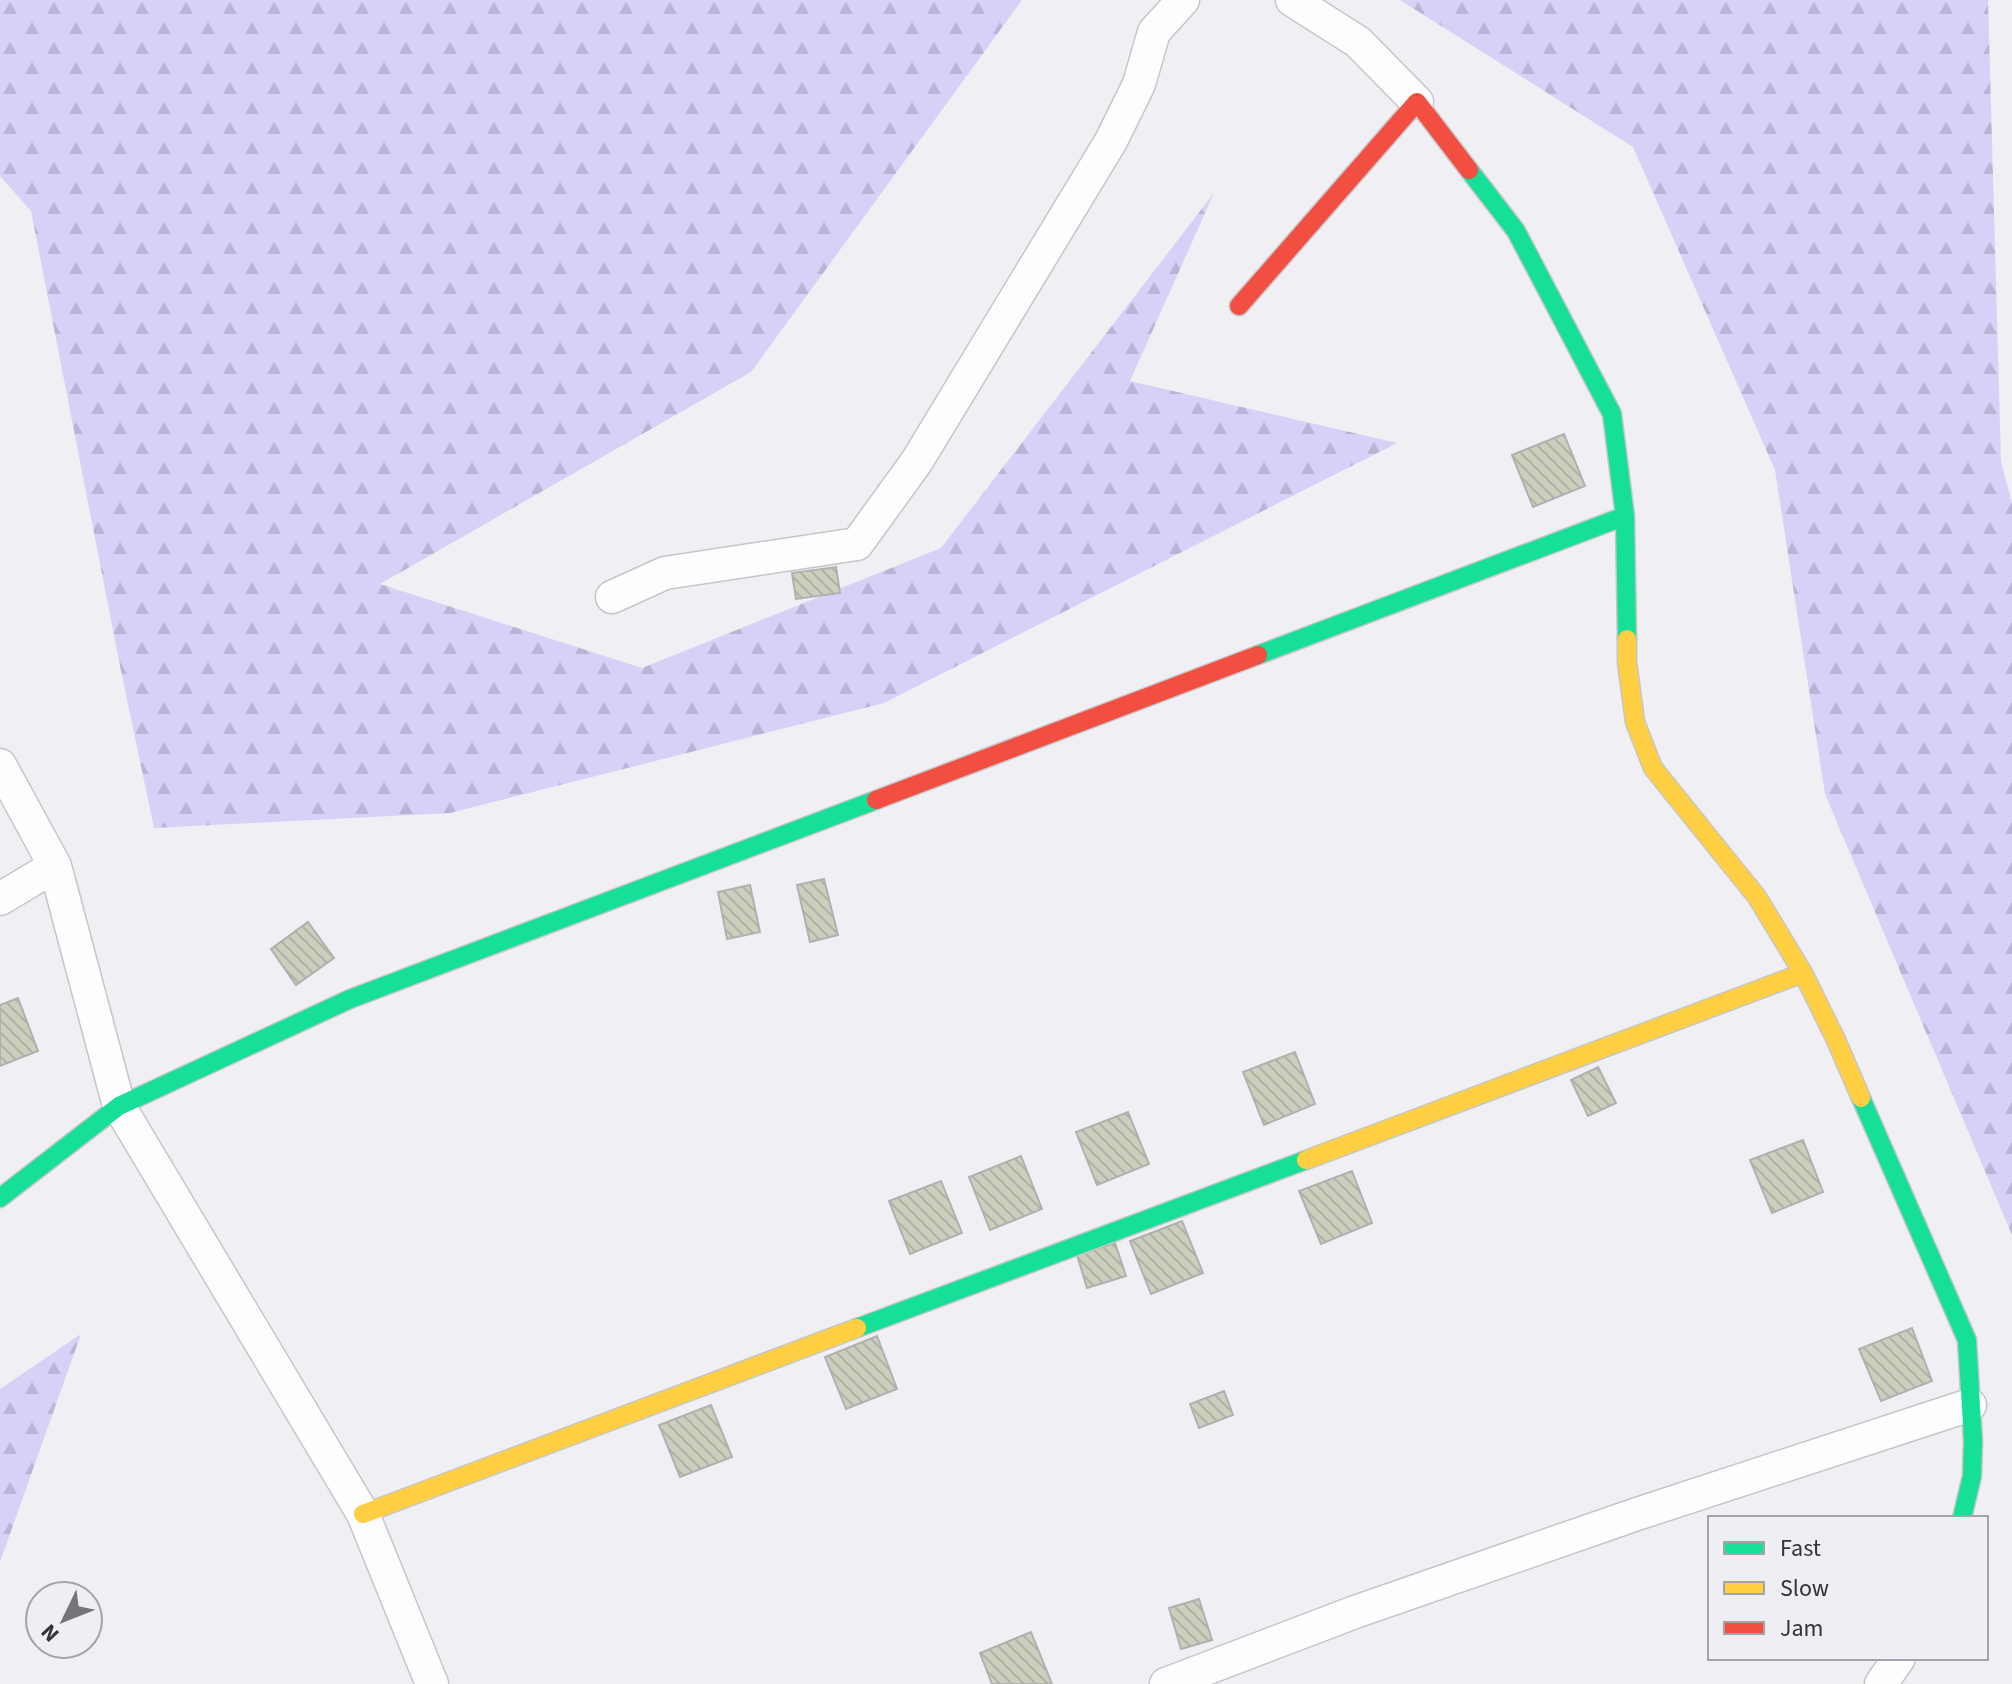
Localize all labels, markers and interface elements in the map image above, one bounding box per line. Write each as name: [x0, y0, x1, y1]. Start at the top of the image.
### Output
legend: [1708, 1516, 1988, 1660]
text: Fast: [1780, 1531, 1821, 1566]
text: Slow: [1780, 1571, 1829, 1606]
north arrow: [24, 1580, 104, 1660]
text: Jam: [1780, 1611, 1824, 1646]
text: N: [33, 1617, 67, 1649]

